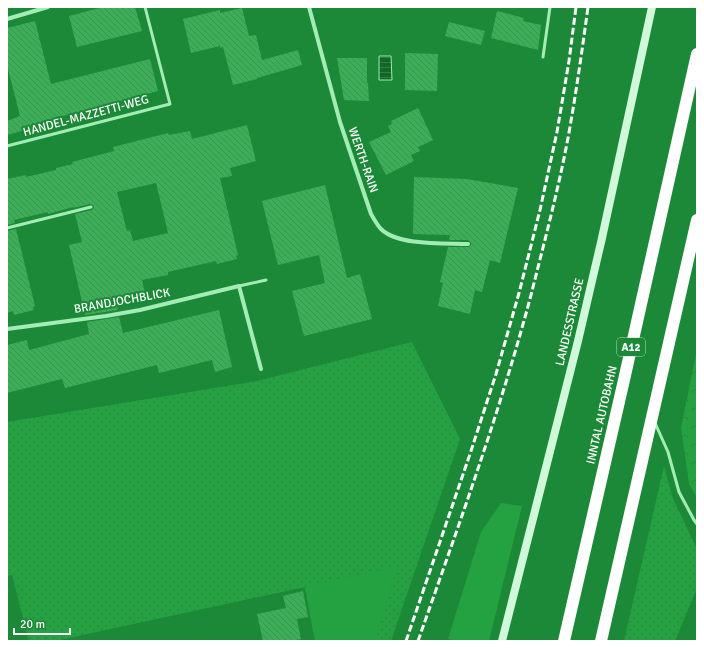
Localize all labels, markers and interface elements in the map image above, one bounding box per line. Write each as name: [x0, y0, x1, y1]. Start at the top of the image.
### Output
street label: HANDEL-MAZZETTI-WEG: [21, 92, 151, 140]
street label: WERTH-RAIN: [345, 125, 381, 195]
street label: LANDESSTRASSE: [553, 276, 587, 367]
street label: BRANDJOCHBLICK: [73, 285, 171, 317]
road number: A12: [617, 338, 645, 356]
street label: INNTAL AUTOBAHN: [583, 364, 621, 466]
scale bar: [14, 610, 70, 636]
text: 20 m: [20, 617, 45, 632]

